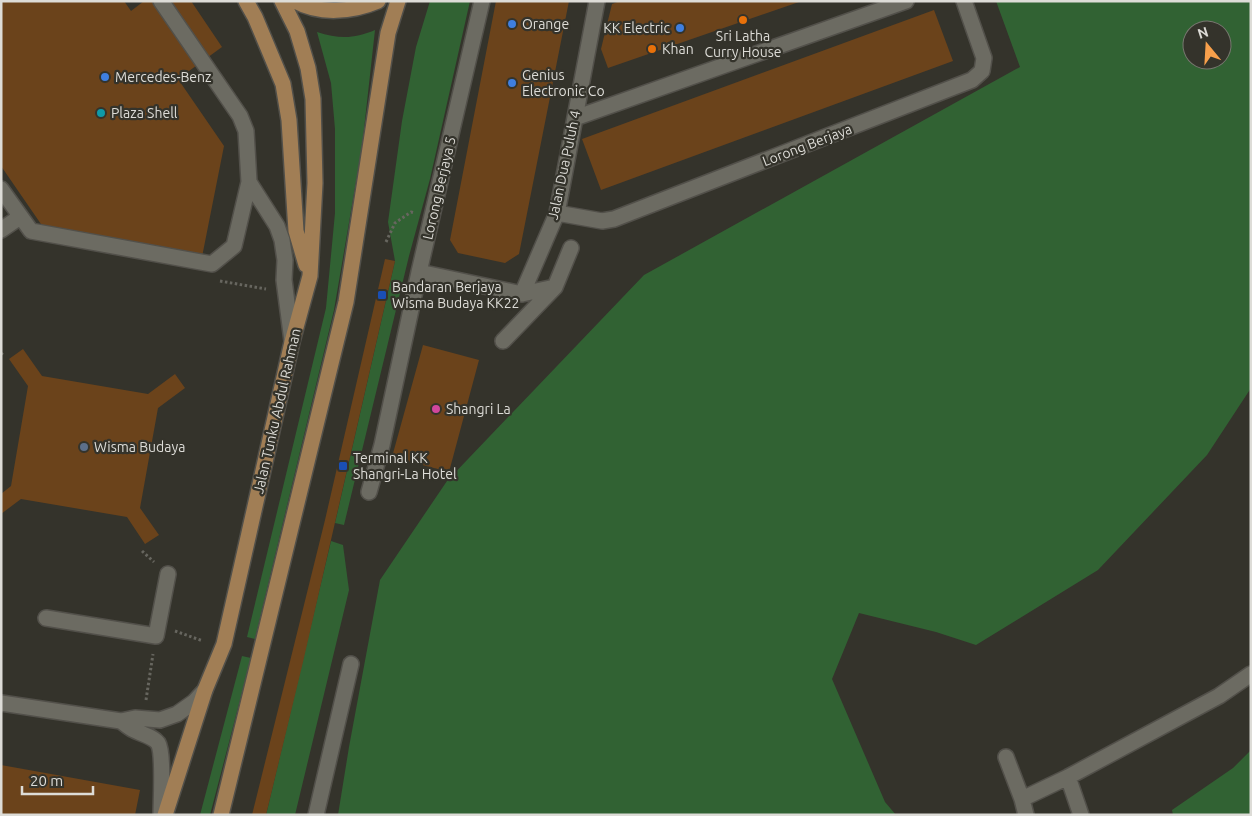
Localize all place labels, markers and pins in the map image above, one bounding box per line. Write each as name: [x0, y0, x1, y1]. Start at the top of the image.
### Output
marker: Sri Latha Curry House: [737, 14, 749, 26]
place label: Orange: [522, 16, 569, 32]
marker: Orange: [506, 18, 518, 30]
place label: KK Electric: [603, 20, 670, 36]
marker: KK Electric: [674, 22, 686, 34]
place label: Sri Latha Curry House: [704, 28, 782, 60]
place label: Khan: [662, 41, 694, 57]
marker: Khan: [646, 43, 658, 55]
place label: Genius Electronic Co: [522, 67, 605, 99]
place label: Mercedes-Benz: [115, 69, 211, 85]
marker: Mercedes-Benz: [99, 71, 111, 83]
marker: Genius Electronic Co: [506, 77, 518, 89]
place label: Plaza Shell: [111, 105, 178, 121]
marker: Plaza Shell: [95, 107, 107, 119]
place label: Bandaran Berjaya Wisma Budaya KK22: [392, 279, 519, 311]
marker: Bandaran Berjaya Wisma Budaya KK22: [376, 289, 388, 301]
place label: Shangri La: [446, 401, 511, 417]
marker: Shangri La: [430, 403, 442, 415]
place label: Wisma Budaya: [94, 439, 185, 455]
marker: Wisma Budaya: [78, 441, 90, 453]
place label: Terminal KK Shangri-La Hotel: [353, 450, 457, 482]
marker: Terminal KK Shangri-La Hotel: [337, 460, 349, 472]

